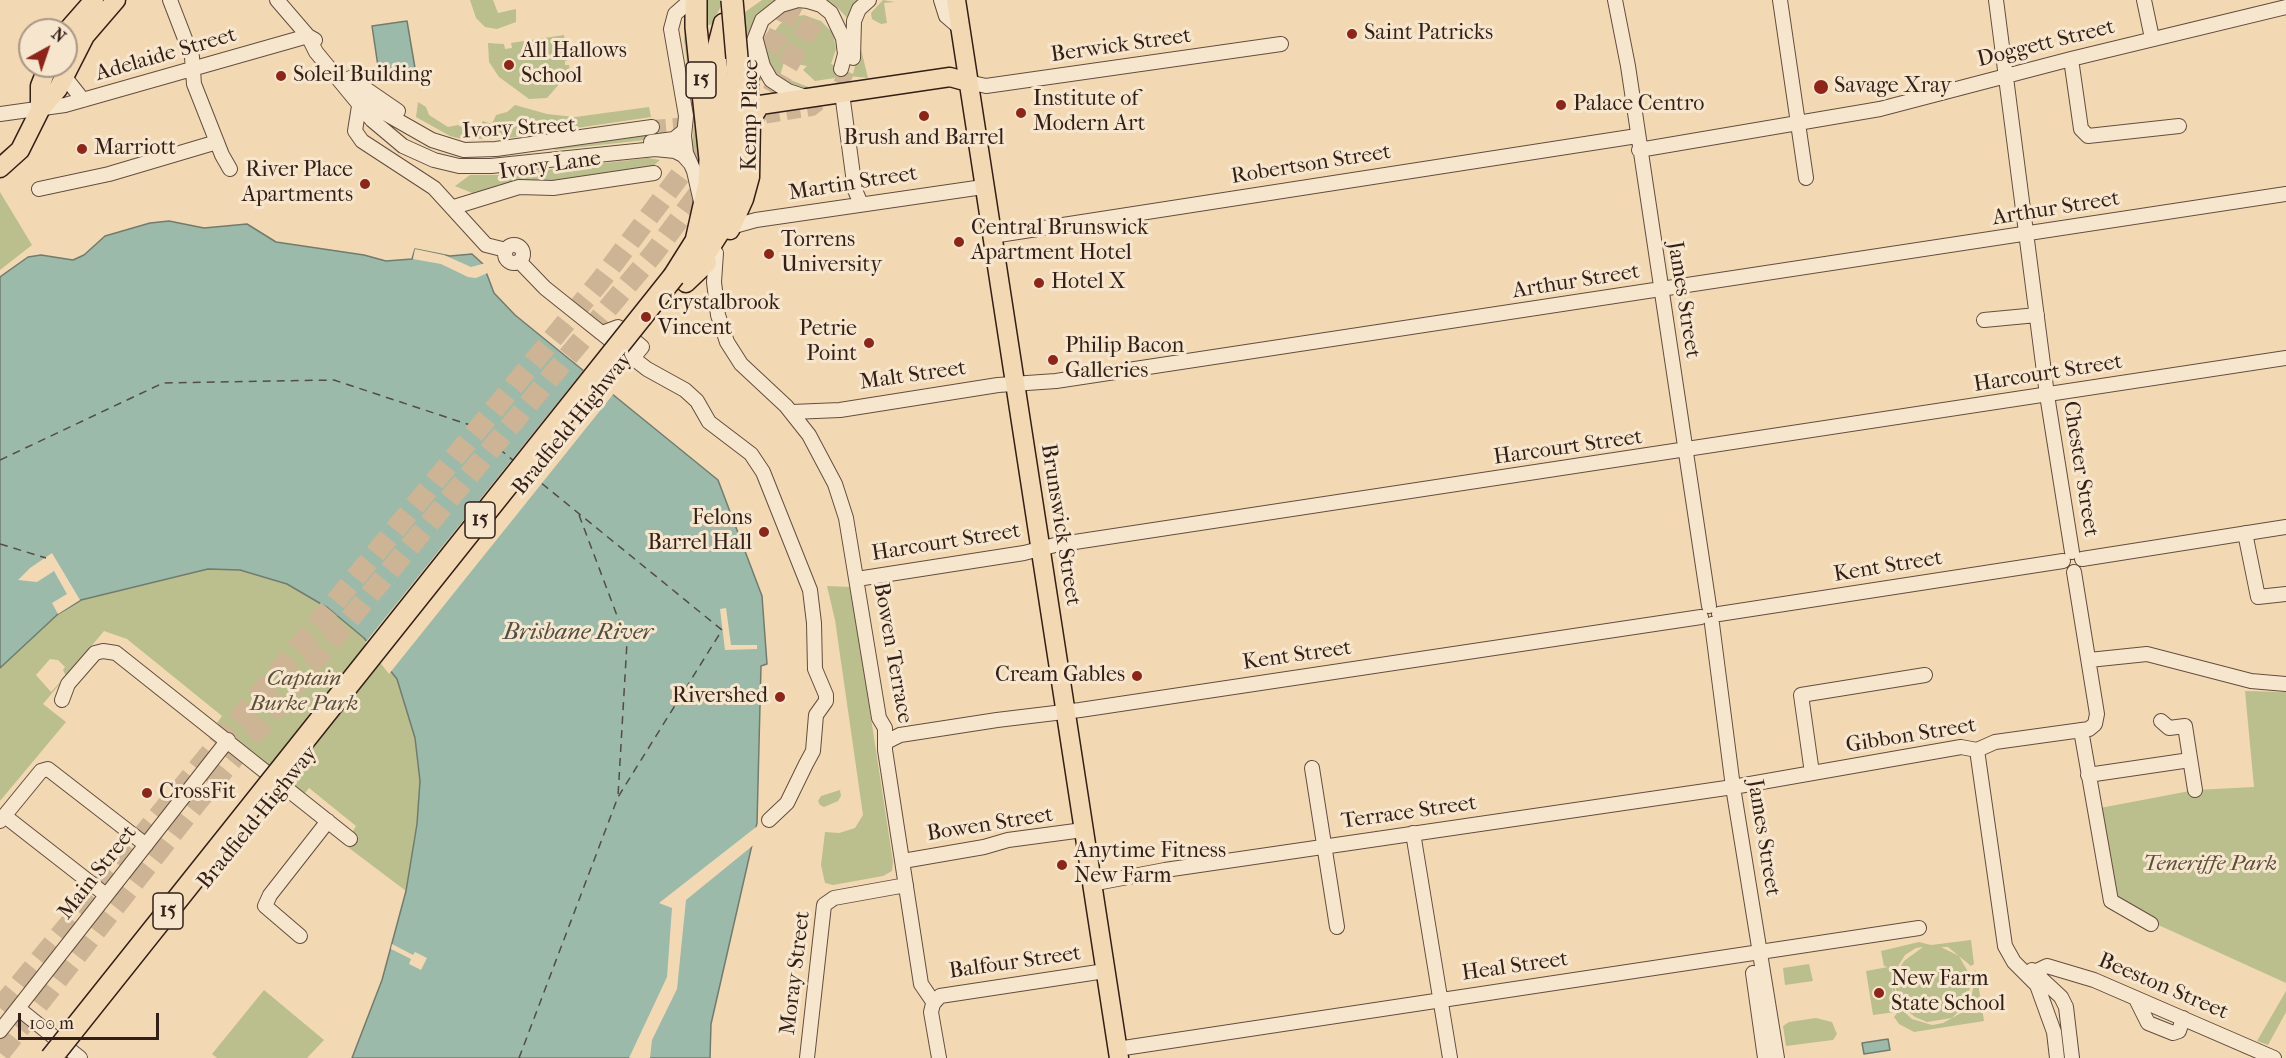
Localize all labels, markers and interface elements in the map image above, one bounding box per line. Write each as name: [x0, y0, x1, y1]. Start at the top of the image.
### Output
street label: Doggett Street: [1974, 14, 2118, 74]
north arrow: [18, 18, 78, 78]
place label: Saint Patricks: [1364, 21, 1493, 47]
street label: Adelaide Street: [93, 22, 239, 88]
street label: Berwick Street: [1049, 23, 1193, 69]
text: N: [48, 24, 69, 47]
marker: Saint Patricks: [1345, 27, 1359, 41]
place label: All Hallows School: [521, 39, 627, 90]
marker: All Hallows School: [502, 58, 516, 72]
street label: Kemp Place: [737, 59, 765, 171]
road number: 15: [686, 62, 716, 98]
place label: Soleil Building: [293, 63, 432, 89]
marker: Soleil Building: [274, 69, 288, 83]
place label: Savage Xray: [1834, 74, 1952, 100]
marker: Savage Xray: [1812, 78, 1830, 96]
place label: Institute of Modern Art: [1033, 87, 1145, 138]
place label: Palace Centro: [1573, 92, 1704, 118]
marker: Palace Centro: [1554, 98, 1568, 112]
marker: Institute of Modern Art: [1014, 106, 1028, 120]
marker: Brush and Barrel: [917, 109, 931, 123]
street label: Ivory Street: [462, 113, 576, 145]
place label: Brush and Barrel: [844, 126, 1004, 152]
place label: Marriott: [94, 136, 176, 162]
street label: Robertson Street: [1229, 139, 1393, 191]
marker: Marriott: [75, 142, 89, 156]
street label: Ivory Lane: [497, 146, 603, 186]
place label: River Place Apartments: [242, 158, 353, 210]
street label: Martin Street: [787, 161, 919, 207]
marker: River Place Apartments: [358, 177, 372, 191]
street label: Arthur Street: [1991, 186, 2121, 232]
place label: Central Brunswick Apartment Hotel: [971, 216, 1148, 268]
place label: Torrens University: [781, 228, 882, 280]
marker: Central Brunswick Apartment Hotel: [952, 235, 966, 249]
street label: James Street: [1661, 240, 1705, 360]
marker: Torrens University: [762, 247, 776, 261]
street label: Arthur Street: [1511, 259, 1641, 305]
place label: Hotel X: [1051, 270, 1126, 296]
marker: Hotel X: [1032, 276, 1046, 290]
place label: Crystalbrook Vincent: [658, 291, 780, 342]
marker: Crystalbrook Vincent: [639, 310, 653, 324]
place label: Petrie Point: [799, 317, 857, 368]
place label: Philip Bacon Galleries: [1065, 334, 1184, 386]
marker: Petrie Point: [862, 336, 876, 350]
street label: Bradfield Highway: [507, 347, 639, 501]
street label: Harcourt Street: [1972, 349, 2124, 399]
marker: Philip Bacon Galleries: [1046, 353, 1060, 367]
street label: Malt Street: [858, 355, 968, 397]
street label: Chester Street: [2056, 399, 2104, 539]
street label: Harcourt Street: [1492, 424, 1644, 472]
street label: Brunswick Street: [1034, 442, 1086, 608]
road number: 15: [465, 502, 495, 538]
place label: Felons Barrel Hall: [648, 506, 752, 558]
street label: Harcourt Street: [870, 518, 1022, 568]
marker: Felons Barrel Hall: [757, 525, 771, 539]
street label: Kent Street: [1832, 545, 1944, 589]
street label: Bowen Terrace: [867, 580, 917, 726]
water label: Brisbane River: [503, 619, 653, 647]
street label: Kent Street: [1241, 635, 1353, 677]
place label: Cream Gables: [995, 663, 1125, 689]
park label: Captain Burke Park: [250, 667, 358, 718]
marker: Cream Gables: [1130, 669, 1144, 683]
place label: Rivershed: [672, 684, 768, 710]
marker: Rivershed: [773, 690, 787, 704]
street label: Gibbon Street: [1844, 713, 1978, 759]
street label: Bradfield Highway: [192, 741, 324, 895]
street label: James Street: [1741, 778, 1785, 898]
place label: CrossFit: [159, 780, 236, 806]
marker: CrossFit: [140, 786, 154, 800]
street label: Terrace Street: [1340, 790, 1478, 836]
street label: Bowen Street: [925, 802, 1055, 848]
street label: Main Street: [53, 821, 143, 925]
place label: Anytime Fitness New Farm: [1074, 839, 1226, 890]
park label: Teneriffe Park: [2143, 852, 2277, 878]
marker: Anytime Fitness New Farm: [1055, 858, 1069, 872]
road number: 15: [153, 893, 183, 929]
street label: Moray Street: [775, 910, 817, 1036]
street label: Balfour Street: [947, 941, 1083, 985]
street label: Heal Street: [1460, 946, 1570, 988]
street label: Beeston Street: [2094, 948, 2232, 1026]
place label: New Farm State School: [1891, 967, 2005, 1018]
marker: New Farm State School: [1872, 986, 1886, 1000]
scale bar: [21, 1001, 162, 1039]
text: 100 m: [29, 1013, 74, 1034]

